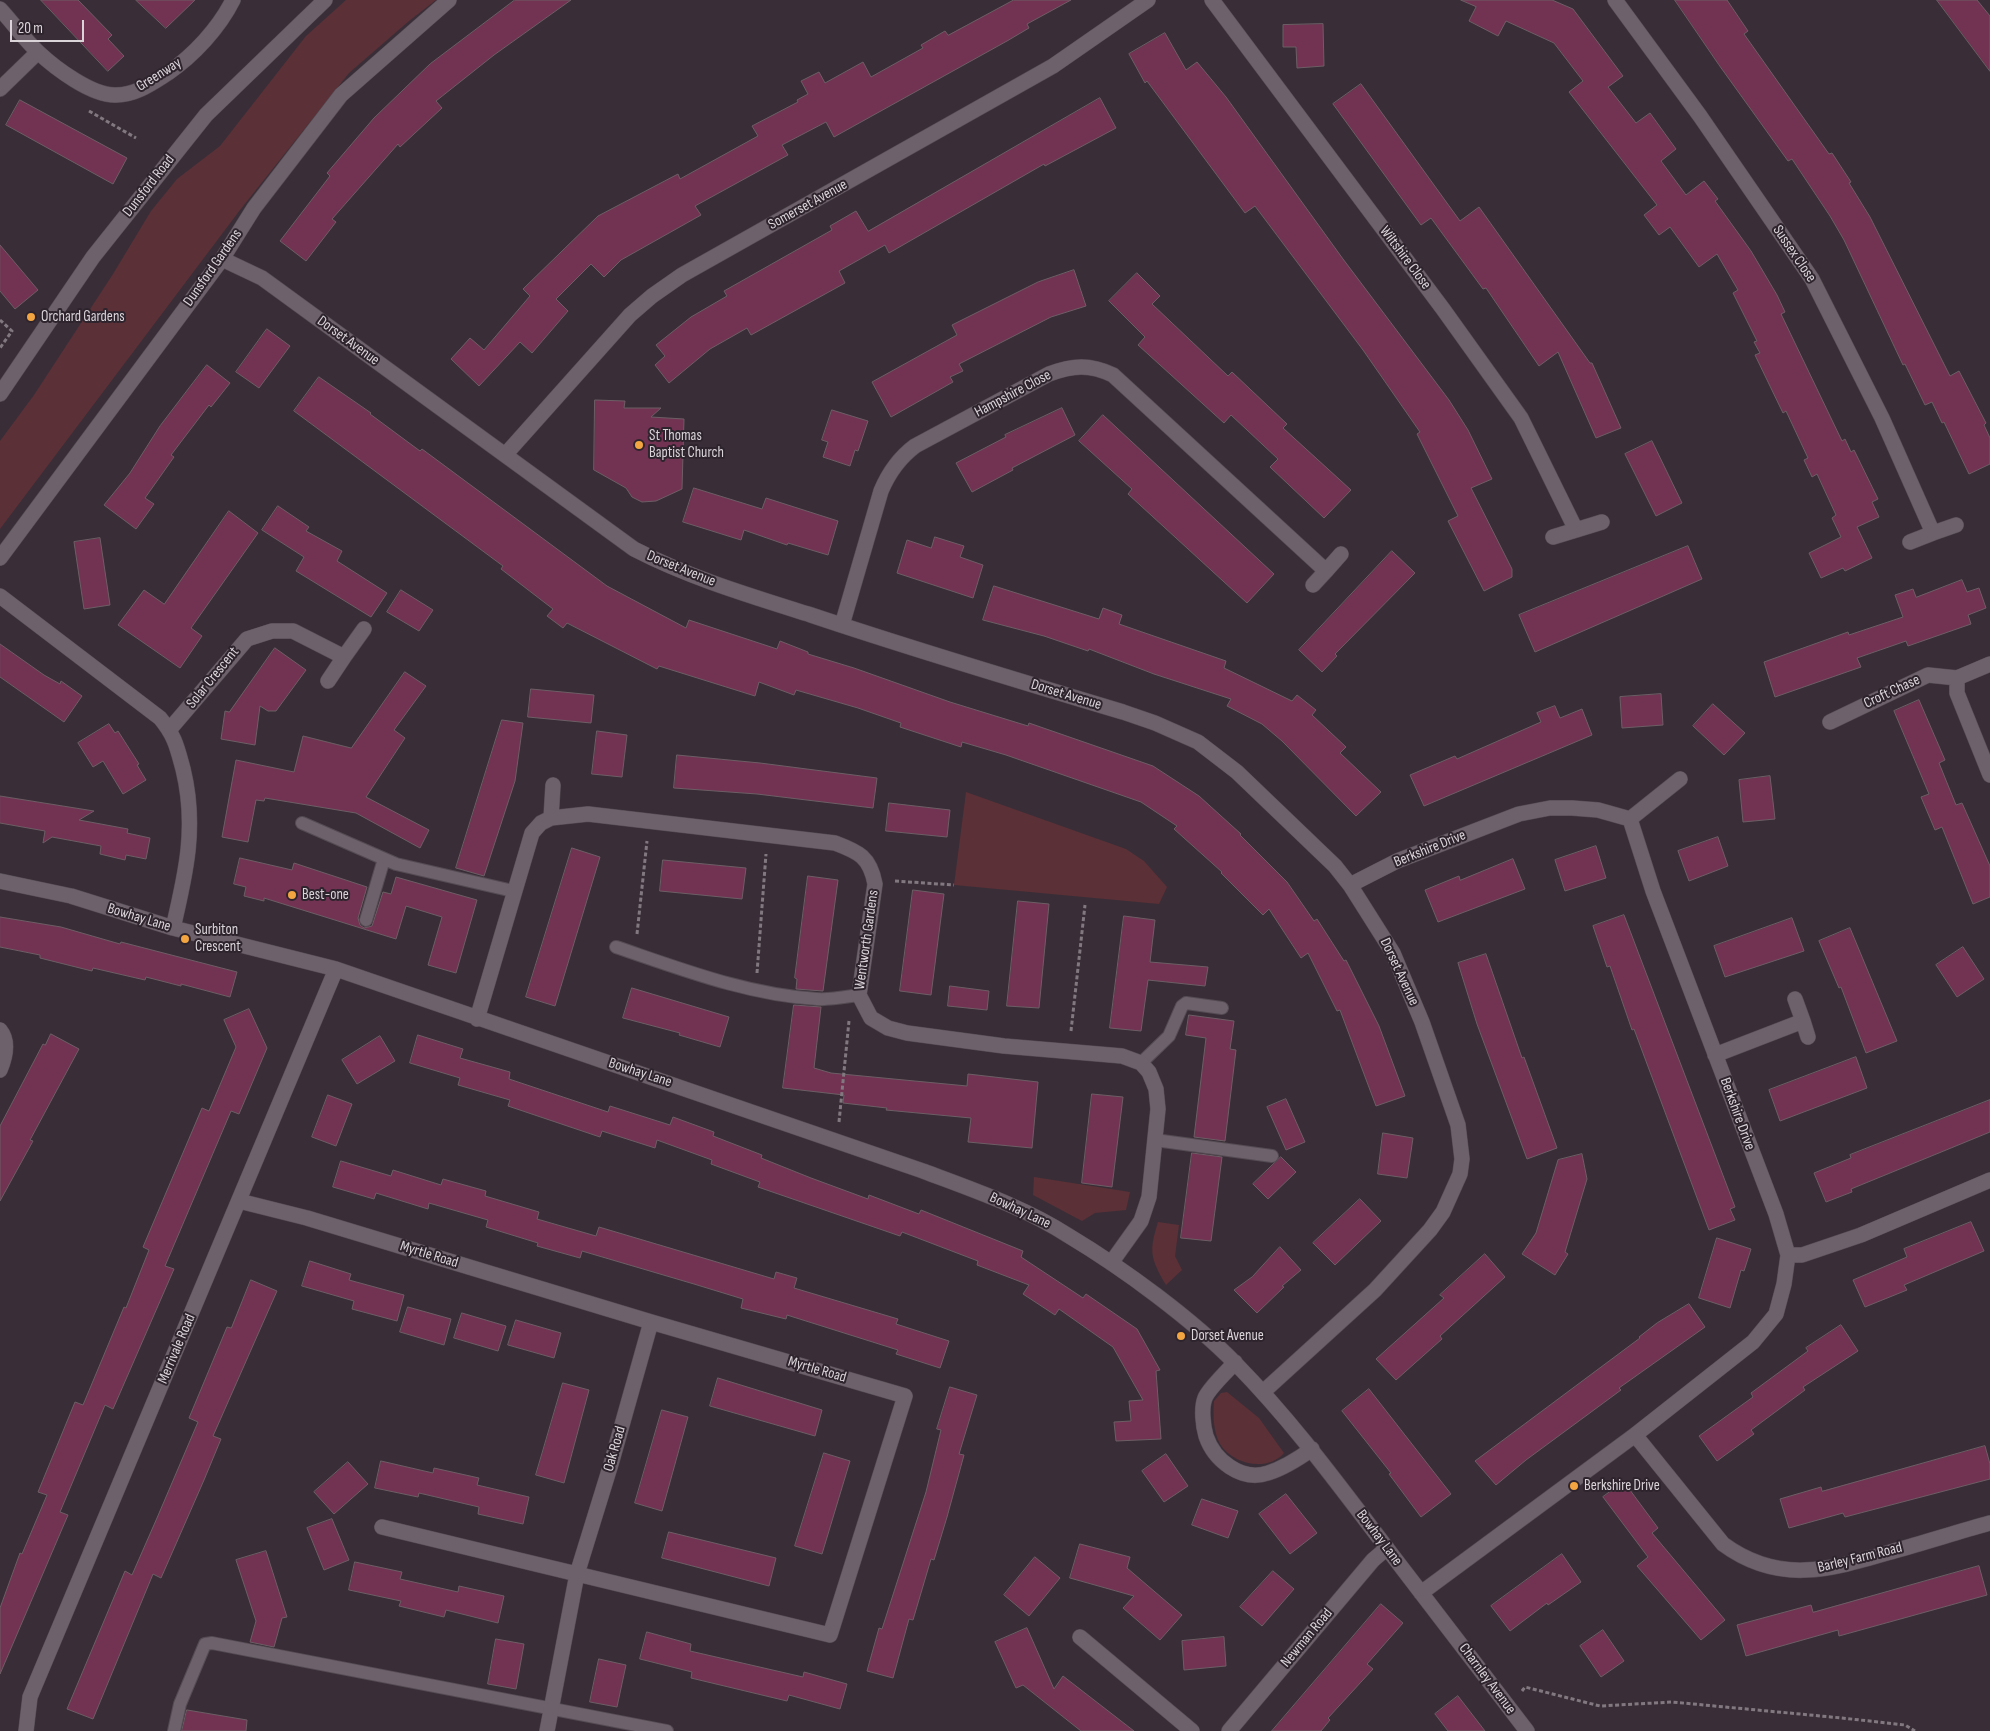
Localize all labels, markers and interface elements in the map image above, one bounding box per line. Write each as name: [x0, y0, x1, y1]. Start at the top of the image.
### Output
scale bar: [12, 10, 86, 42]
text: 20 m: [18, 19, 43, 38]
street label: Greenway: [133, 54, 185, 96]
street label: Dunsford Road: [119, 152, 179, 220]
street label: Somerset Avenue: [765, 176, 851, 234]
street label: Sussex Close: [1768, 222, 1820, 286]
street label: Wiltshire Close: [1375, 223, 1435, 293]
street label: Dunsford Gardens: [180, 226, 246, 310]
place label: Orchard Gardens: [41, 308, 125, 326]
marker: Orchard Gardens: [25, 311, 37, 323]
street label: Dorset Avenue: [313, 312, 383, 370]
street label: Hampshire Close: [972, 366, 1054, 422]
place label: St Thomas Baptist Church: [649, 427, 724, 462]
marker: St Thomas Baptist Church: [633, 439, 645, 451]
street label: Dorset Avenue: [644, 547, 718, 591]
street label: Solar Crescent: [183, 644, 243, 712]
street label: Croft Chase: [1861, 671, 1923, 713]
street label: Dorset Avenue: [1029, 676, 1103, 714]
street label: Berkshire Drive: [1391, 826, 1469, 872]
place label: Best-one: [302, 886, 349, 904]
marker: Best-one: [286, 889, 298, 901]
street label: Wentworth Gardens: [851, 889, 883, 991]
street label: Bowhay Lane: [105, 900, 173, 936]
place label: Surbiton Crescent: [195, 921, 241, 956]
marker: Surbiton Crescent: [179, 933, 191, 945]
street label: Dorset Avenue: [1375, 935, 1423, 1009]
street label: Bowhay Lane: [606, 1054, 674, 1092]
street label: Berkshire Drive: [1716, 1075, 1758, 1153]
street label: Bowhay Lane: [987, 1189, 1053, 1233]
street label: Myrtle Road: [398, 1238, 460, 1272]
street label: Merrivale Road: [154, 1311, 200, 1387]
place label: Dorset Avenue: [1191, 1327, 1264, 1345]
marker: Dorset Avenue: [1175, 1330, 1187, 1342]
street label: Myrtle Road: [786, 1353, 848, 1387]
street label: Oak Road: [600, 1424, 630, 1474]
place label: Berkshire Drive: [1584, 1477, 1660, 1495]
marker: Berkshire Drive: [1568, 1480, 1580, 1492]
street label: Bowhay Lane: [1352, 1507, 1406, 1569]
street label: Barley Farm Road: [1816, 1539, 1904, 1577]
street label: Newman Road: [1277, 1605, 1337, 1671]
street label: Charnley Avenue: [1455, 1640, 1519, 1718]

